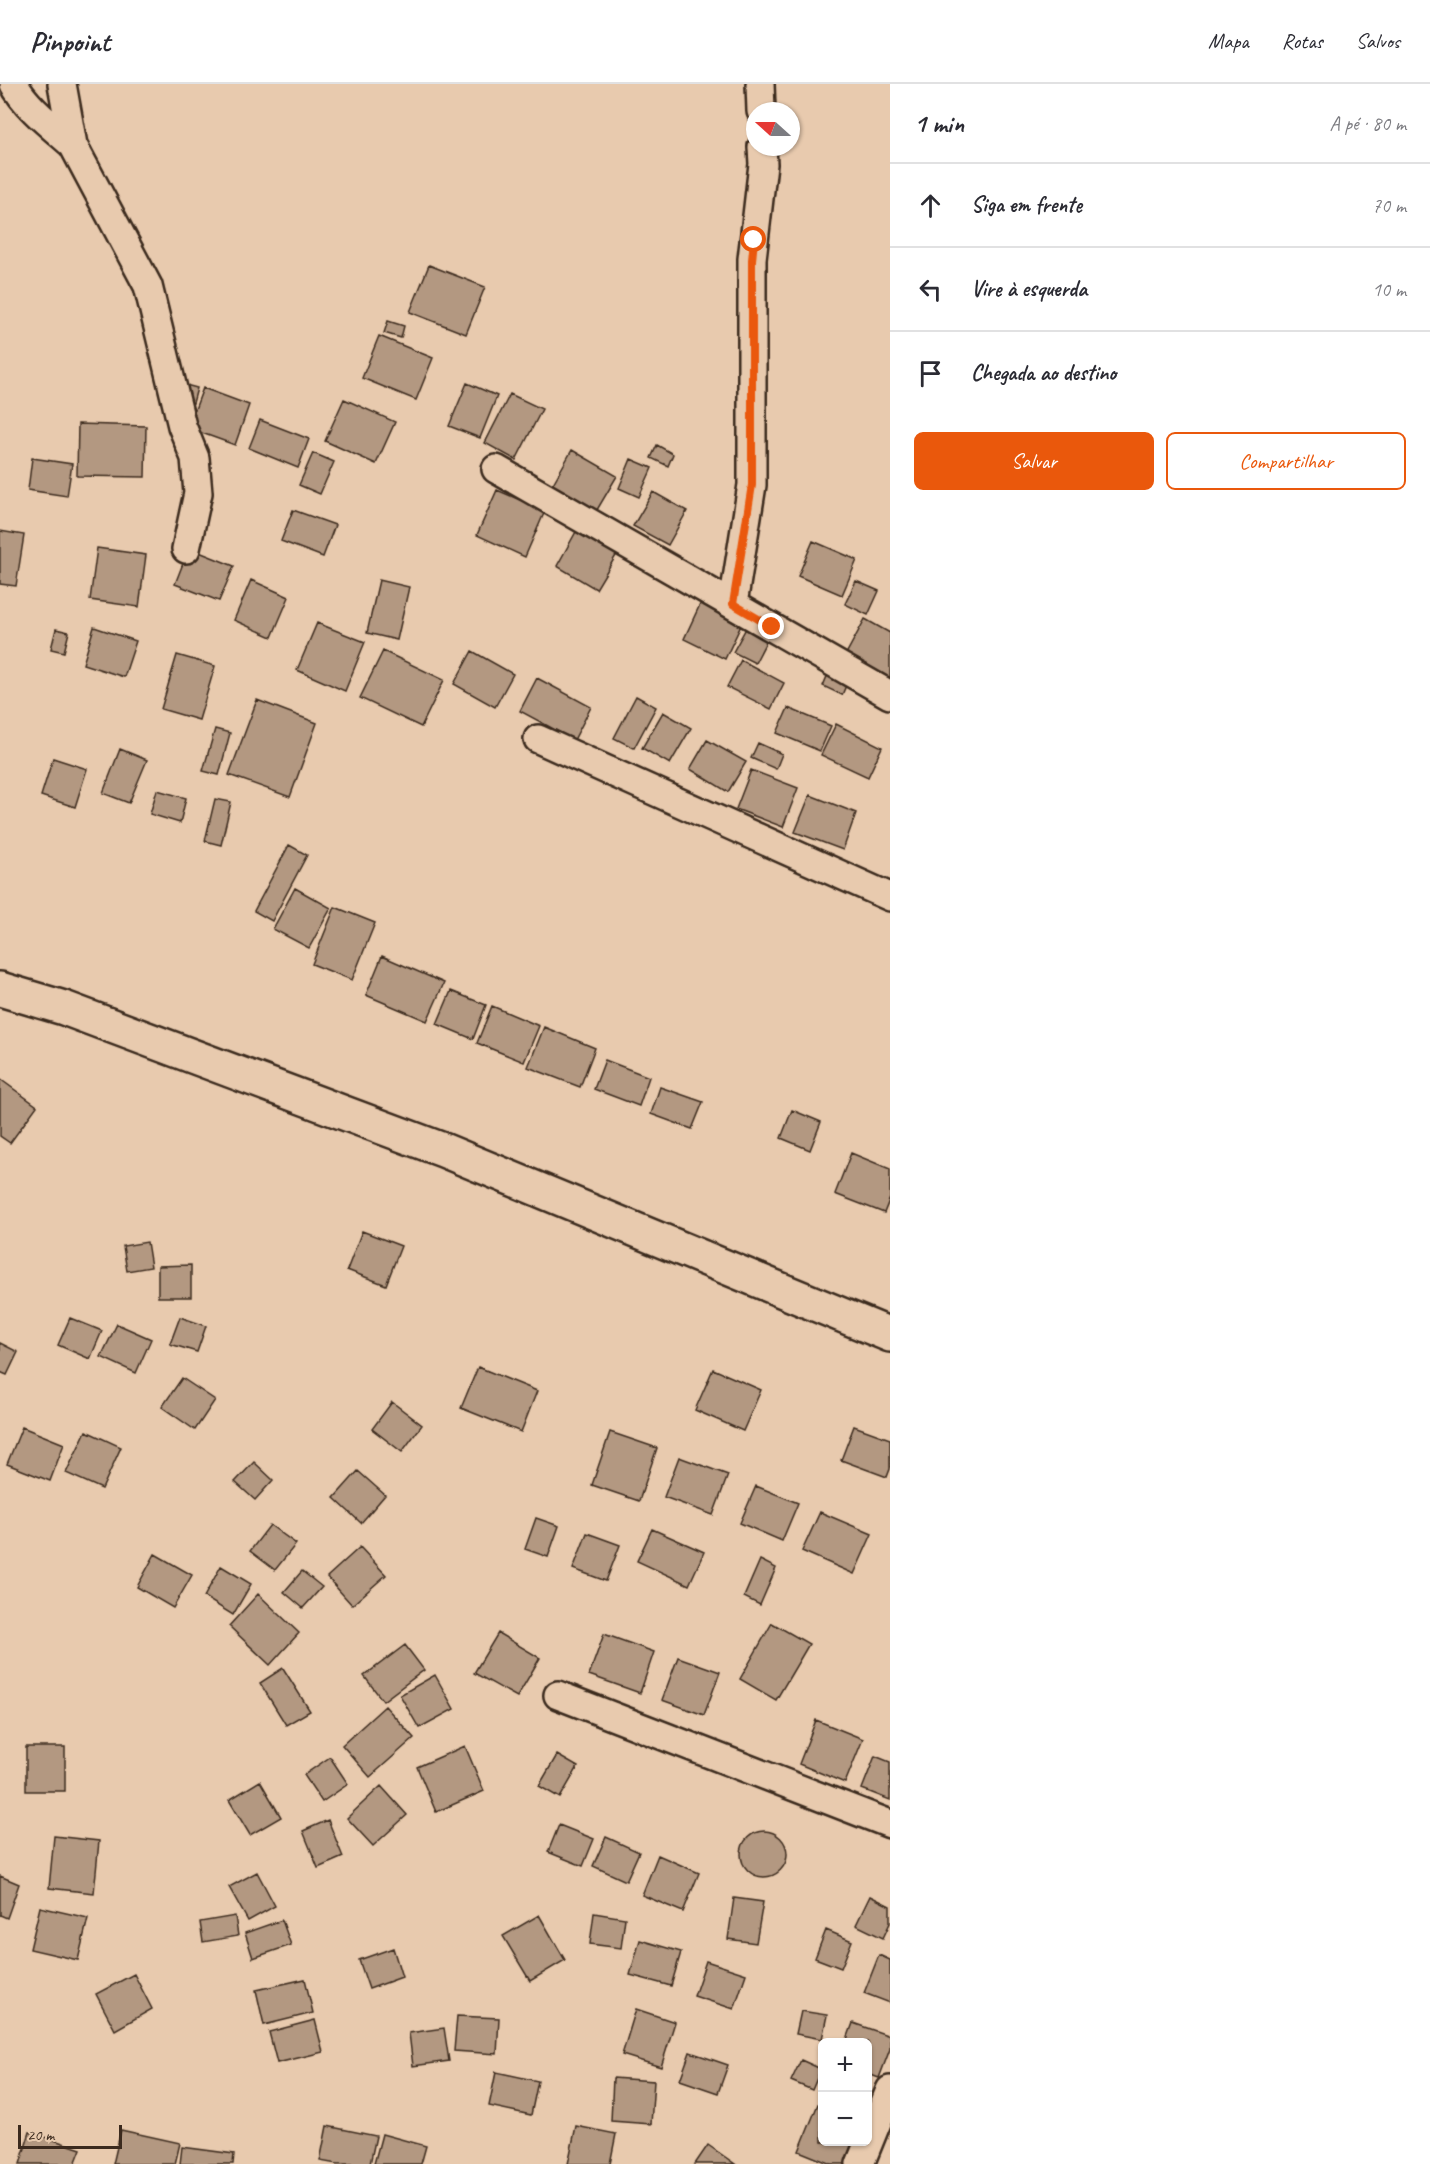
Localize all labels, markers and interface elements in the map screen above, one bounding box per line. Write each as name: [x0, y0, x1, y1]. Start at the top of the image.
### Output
text: Pinpoint: [30, 24, 110, 59]
text: Mapa: [1208, 28, 1249, 54]
text: Rotas: [1282, 28, 1323, 54]
text: Salvos: [1356, 28, 1400, 54]
north arrow: [746, 102, 800, 156]
text: 1 min: [914, 107, 964, 140]
text: A pé · 80 m: [1330, 111, 1406, 136]
icon: ahead: [914, 189, 947, 222]
text: Siga em frente: [971, 191, 1082, 219]
text: 70 m: [1372, 193, 1406, 218]
route start: [740, 226, 766, 252]
icon: left: [914, 273, 947, 306]
text: Vire à esquerda: [971, 275, 1087, 303]
text: 10 m: [1372, 277, 1406, 302]
icon: arrive: [914, 357, 947, 390]
text: Chegada ao destino: [971, 359, 1116, 387]
button: Salvar: [914, 432, 1154, 490]
button: Compartilhar: [1166, 432, 1406, 490]
route end: [758, 613, 784, 639]
map controls: [818, 2038, 872, 2146]
button: +: [818, 2038, 872, 2092]
button: −: [818, 2092, 872, 2146]
scale bar: [18, 2122, 122, 2150]
text: 20 m: [27, 2125, 54, 2145]

